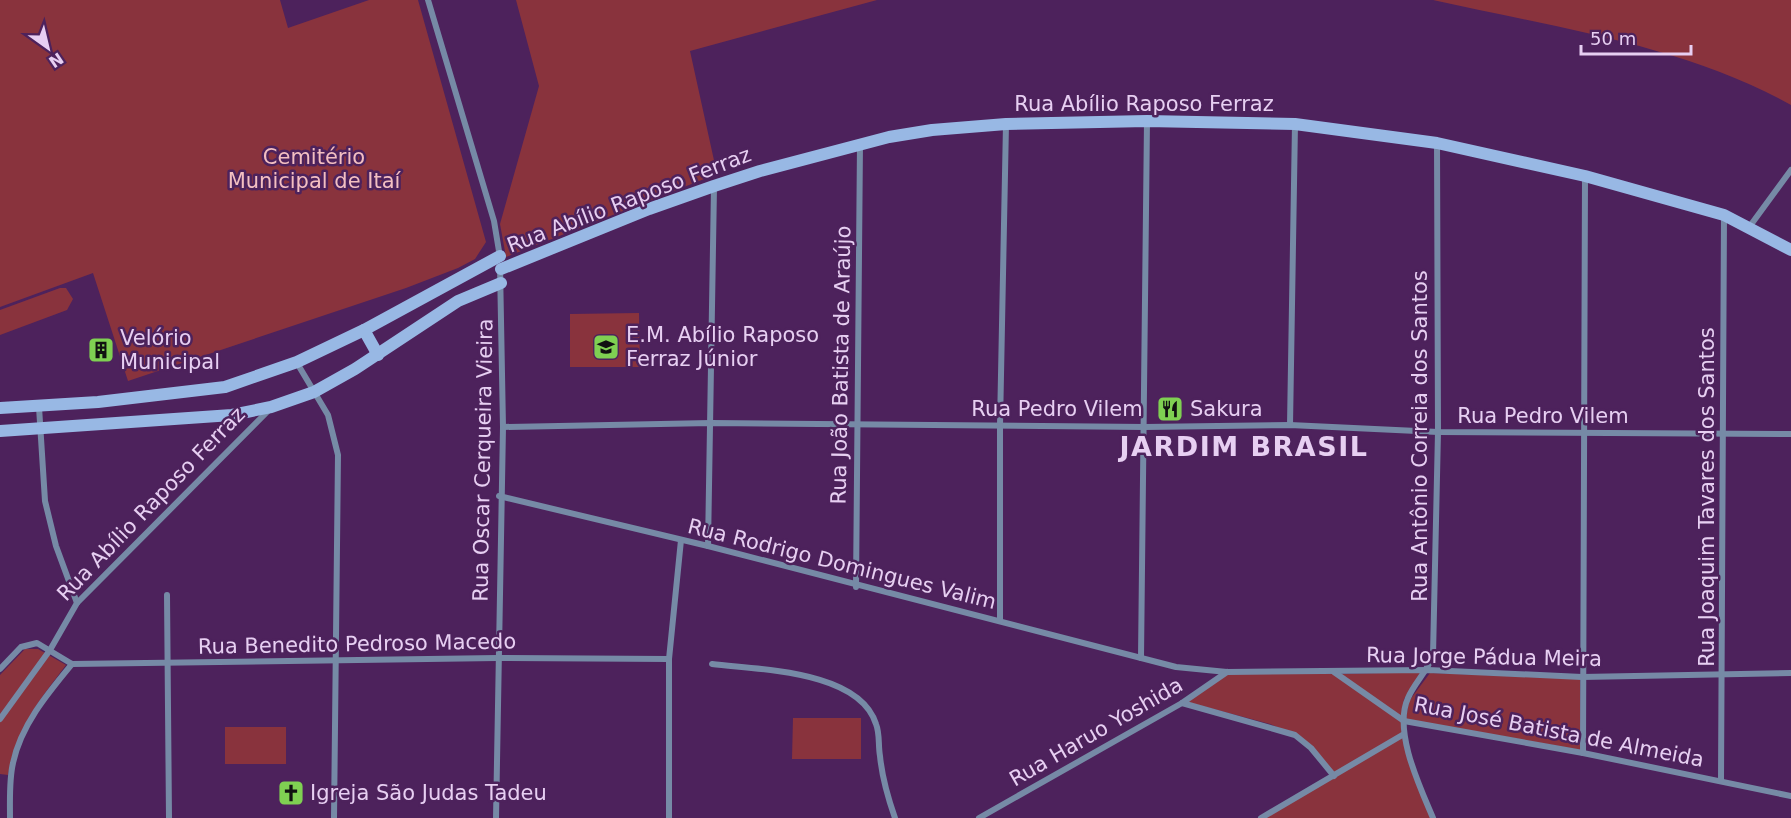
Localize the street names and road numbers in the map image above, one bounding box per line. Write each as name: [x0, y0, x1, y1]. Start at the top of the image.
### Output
street label: Rua Abílio Raposo Ferraz: [1014, 92, 1274, 116]
street label: Rua Abílio Raposo Ferraz: [504, 142, 754, 258]
street label: Rua João Batista de Araújo: [827, 225, 855, 505]
street label: Rua Antônio Correia dos Santos: [1408, 270, 1432, 602]
street label: Rua Oscar Cerqueira Vieira: [469, 318, 497, 602]
street label: Rua Joaquim Tavares dos Santos: [1695, 327, 1719, 667]
street label: Rua Pedro Vilem: [971, 397, 1143, 421]
street label: Rua Abílio Raposo Ferraz: [52, 402, 250, 606]
street label: Rua Pedro Vilem: [1457, 404, 1629, 428]
street label: Rua Rodrigo Domingues Valim: [685, 514, 999, 614]
street label: Rua Benedito Pedroso Macedo: [198, 629, 516, 659]
street label: Rua Jorge Pádua Meira: [1366, 643, 1602, 671]
street label: Rua Haruo Yoshida: [1005, 673, 1187, 791]
street label: Rua José Batista de Almeida: [1412, 692, 1706, 772]

